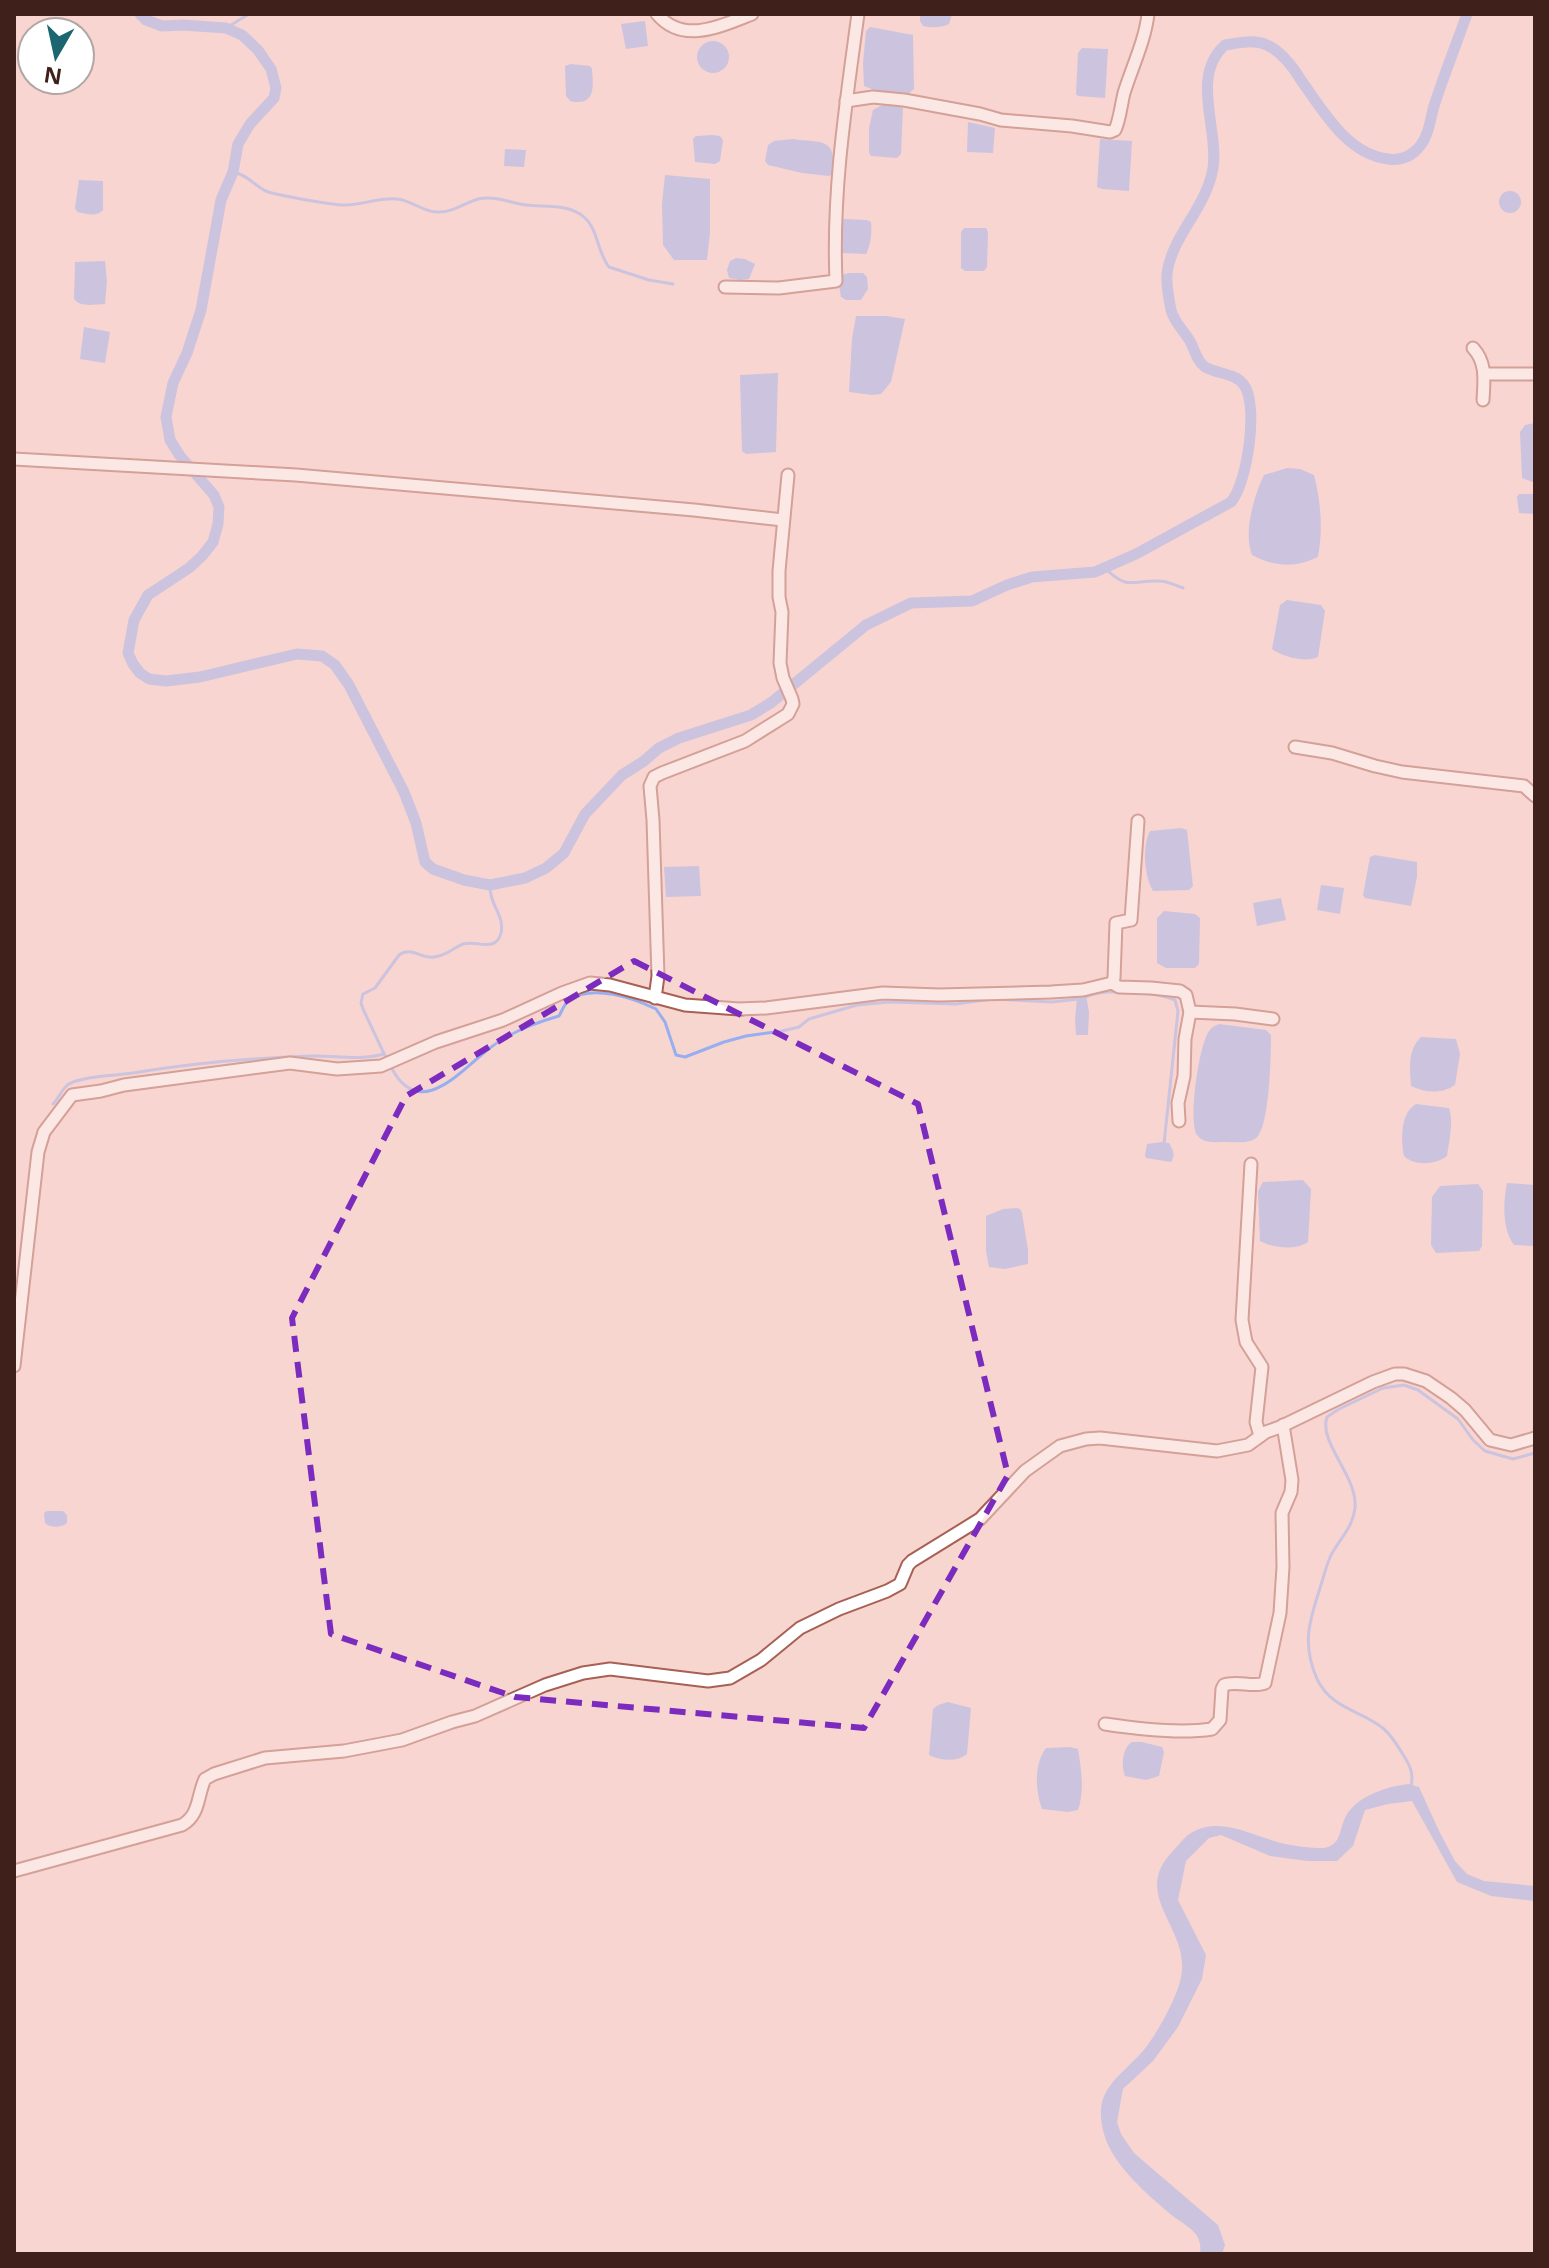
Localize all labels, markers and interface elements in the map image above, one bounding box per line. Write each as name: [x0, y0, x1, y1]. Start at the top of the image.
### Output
north arrow: [16, 16, 96, 96]
text: N: [42, 61, 64, 93]

